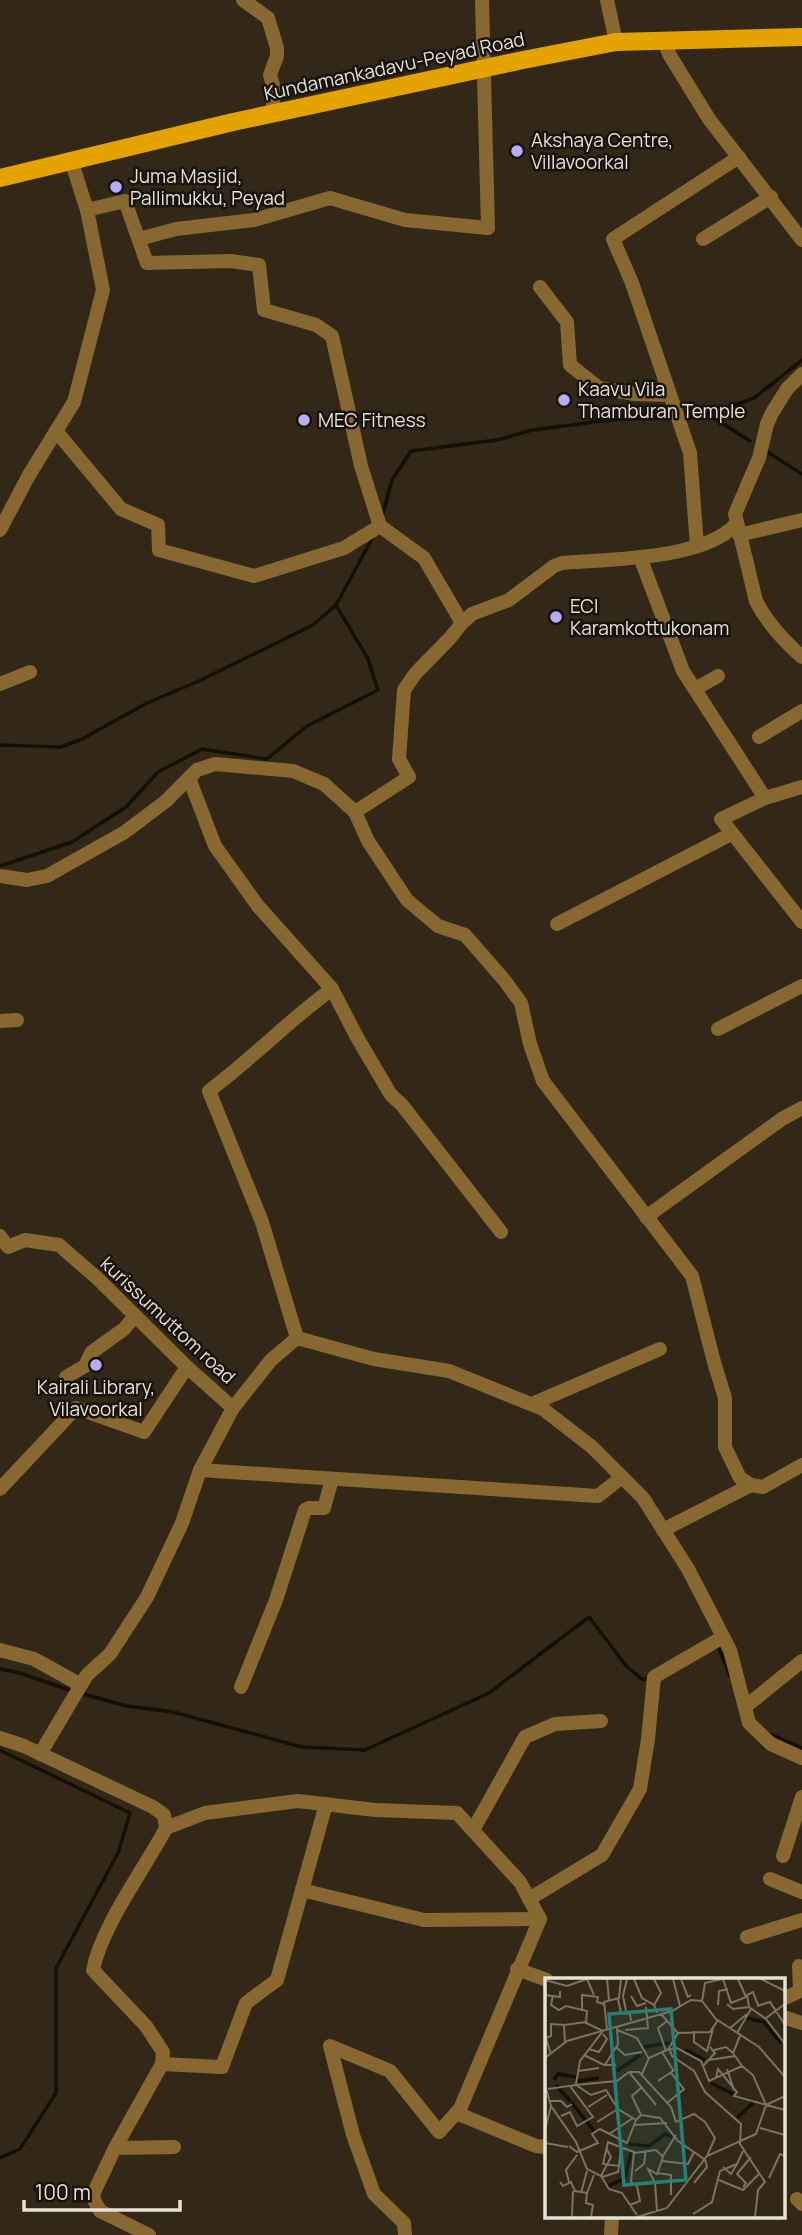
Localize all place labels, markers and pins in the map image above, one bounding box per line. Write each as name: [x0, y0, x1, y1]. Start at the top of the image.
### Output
place label: Akshaya Centre, Villavoorkal: [531, 127, 673, 175]
marker: Akshaya Centre, Villavoorkal: [509, 143, 525, 159]
place label: Juma Masjid, Pallimukku, Peyad: [130, 163, 285, 211]
marker: Juma Masjid, Pallimukku, Peyad: [108, 179, 124, 195]
place label: Kaavu Vila Thamburan Temple: [578, 376, 745, 424]
marker: Kaavu Vila Thamburan Temple: [556, 392, 572, 408]
place label: MEC Fitness: [318, 407, 426, 433]
marker: MEC Fitness: [296, 412, 312, 428]
place label: ECI Karamkottukonam: [570, 593, 729, 641]
marker: ECI Karamkottukonam: [548, 609, 564, 625]
marker: Kairali Library, Vilavoorkal: [88, 1357, 104, 1373]
place label: Kairali Library, Vilavoorkal: [37, 1374, 155, 1422]

